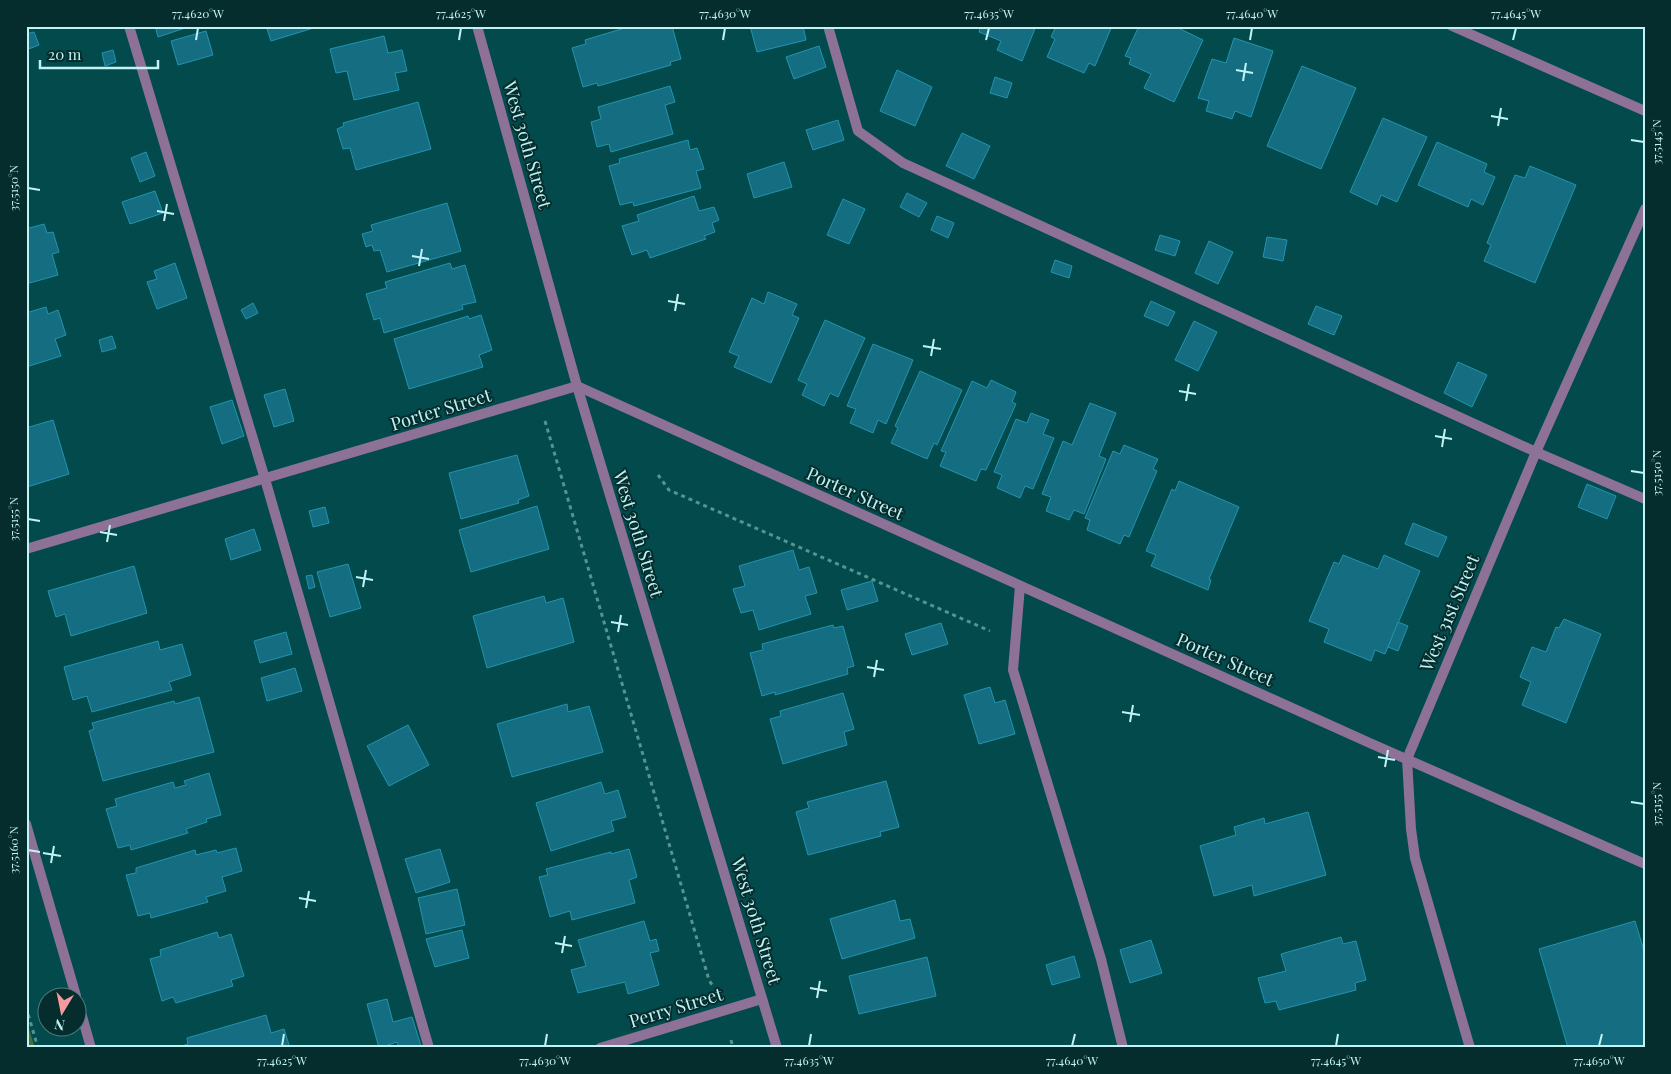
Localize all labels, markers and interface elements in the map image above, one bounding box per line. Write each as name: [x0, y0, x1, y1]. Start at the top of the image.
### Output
text: 77.4620°W: [172, 5, 224, 21]
text: 77.4625°W: [436, 5, 486, 21]
text: 77.4630°W: [699, 5, 751, 21]
text: 77.4635°W: [964, 5, 1014, 21]
text: 77.4640°W: [1226, 5, 1278, 21]
text: 77.4645°W: [1491, 5, 1541, 21]
scale bar: [40, 38, 158, 70]
text: 20 m: [48, 44, 82, 64]
street label: West 30th Street: [498, 77, 558, 212]
text: 37.5145°N: [1648, 119, 1664, 165]
text: 37.5150°N: [5, 164, 21, 211]
street label: Porter Street: [387, 382, 495, 436]
text: 37.5150°N: [1648, 449, 1664, 496]
street label: Porter Street: [803, 461, 908, 525]
street label: West 30th Street: [608, 466, 670, 601]
text: 37.5155°N: [5, 496, 21, 541]
street label: West 31st Street: [1413, 550, 1485, 675]
street label: Porter Street: [1173, 627, 1278, 691]
text: 37.5155°N: [1648, 781, 1664, 826]
text: 37.5160°N: [5, 826, 21, 874]
street label: West 30th Street: [726, 853, 788, 988]
street label: Perry Street: [626, 981, 726, 1033]
north arrow: [38, 986, 88, 1036]
text: N: [53, 1015, 66, 1036]
text: 77.4625°W: [257, 1052, 307, 1068]
text: 77.4630°W: [519, 1052, 571, 1068]
text: 77.4635°W: [784, 1052, 834, 1068]
text: 77.4640°W: [1046, 1052, 1098, 1068]
text: 77.4645°W: [1311, 1052, 1361, 1068]
text: 77.4650°W: [1573, 1052, 1625, 1068]

